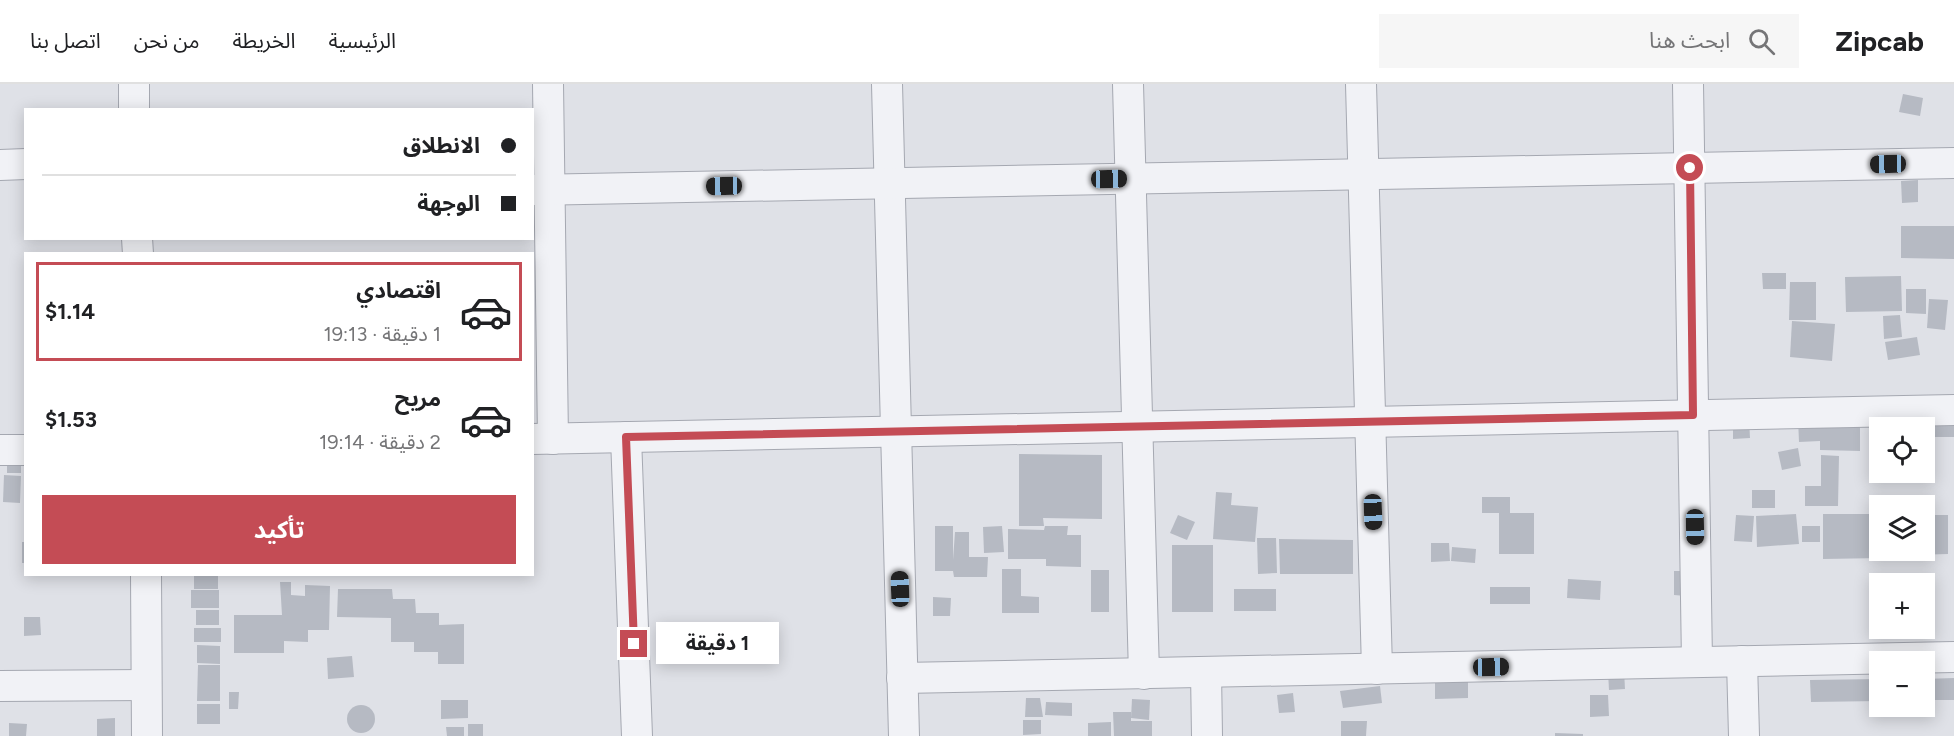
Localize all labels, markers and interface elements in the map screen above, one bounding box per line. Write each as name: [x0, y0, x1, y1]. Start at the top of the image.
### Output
search box: [1379, 14, 1799, 68]
text: Zipcab: [1835, 24, 1924, 58]
icon: search: [1745, 25, 1778, 58]
text: ابحث هنا: [1649, 27, 1730, 54]
text: اتصل بنا: [30, 28, 101, 53]
text: من نحن: [134, 28, 200, 53]
text: الخريطة: [233, 28, 296, 53]
text: الرئيسية: [329, 28, 396, 53]
text: الانطلاق: [403, 132, 480, 159]
route start: [1676, 154, 1703, 181]
car: [1870, 155, 1906, 173]
car: [1091, 170, 1127, 188]
car: [706, 177, 742, 195]
text: الوجهة: [417, 190, 480, 217]
text: اقتصادي: [356, 277, 441, 304]
icon: car: [459, 285, 513, 339]
text: $1.14: [45, 298, 95, 325]
text: 1 دقيقة · 19:13: [323, 322, 441, 346]
text: مريح: [395, 385, 441, 412]
icon: car: [459, 393, 513, 447]
text: $1.53: [45, 406, 97, 433]
map controls: [1869, 417, 1935, 717]
button: locate: [1869, 417, 1935, 483]
text: 2 دقيقة · 19:14: [319, 430, 441, 454]
car: [1363, 494, 1383, 530]
button: تأكيد: [42, 495, 516, 564]
button: layers: [1869, 495, 1935, 561]
car: [1686, 509, 1704, 545]
car: [890, 571, 910, 607]
button: +: [1869, 573, 1935, 639]
callout: 1 دقيقة: [655, 623, 778, 665]
route end: [620, 630, 647, 657]
text: 1 دقيقة: [686, 631, 749, 655]
button: −: [1869, 651, 1935, 717]
car: [1473, 658, 1509, 676]

